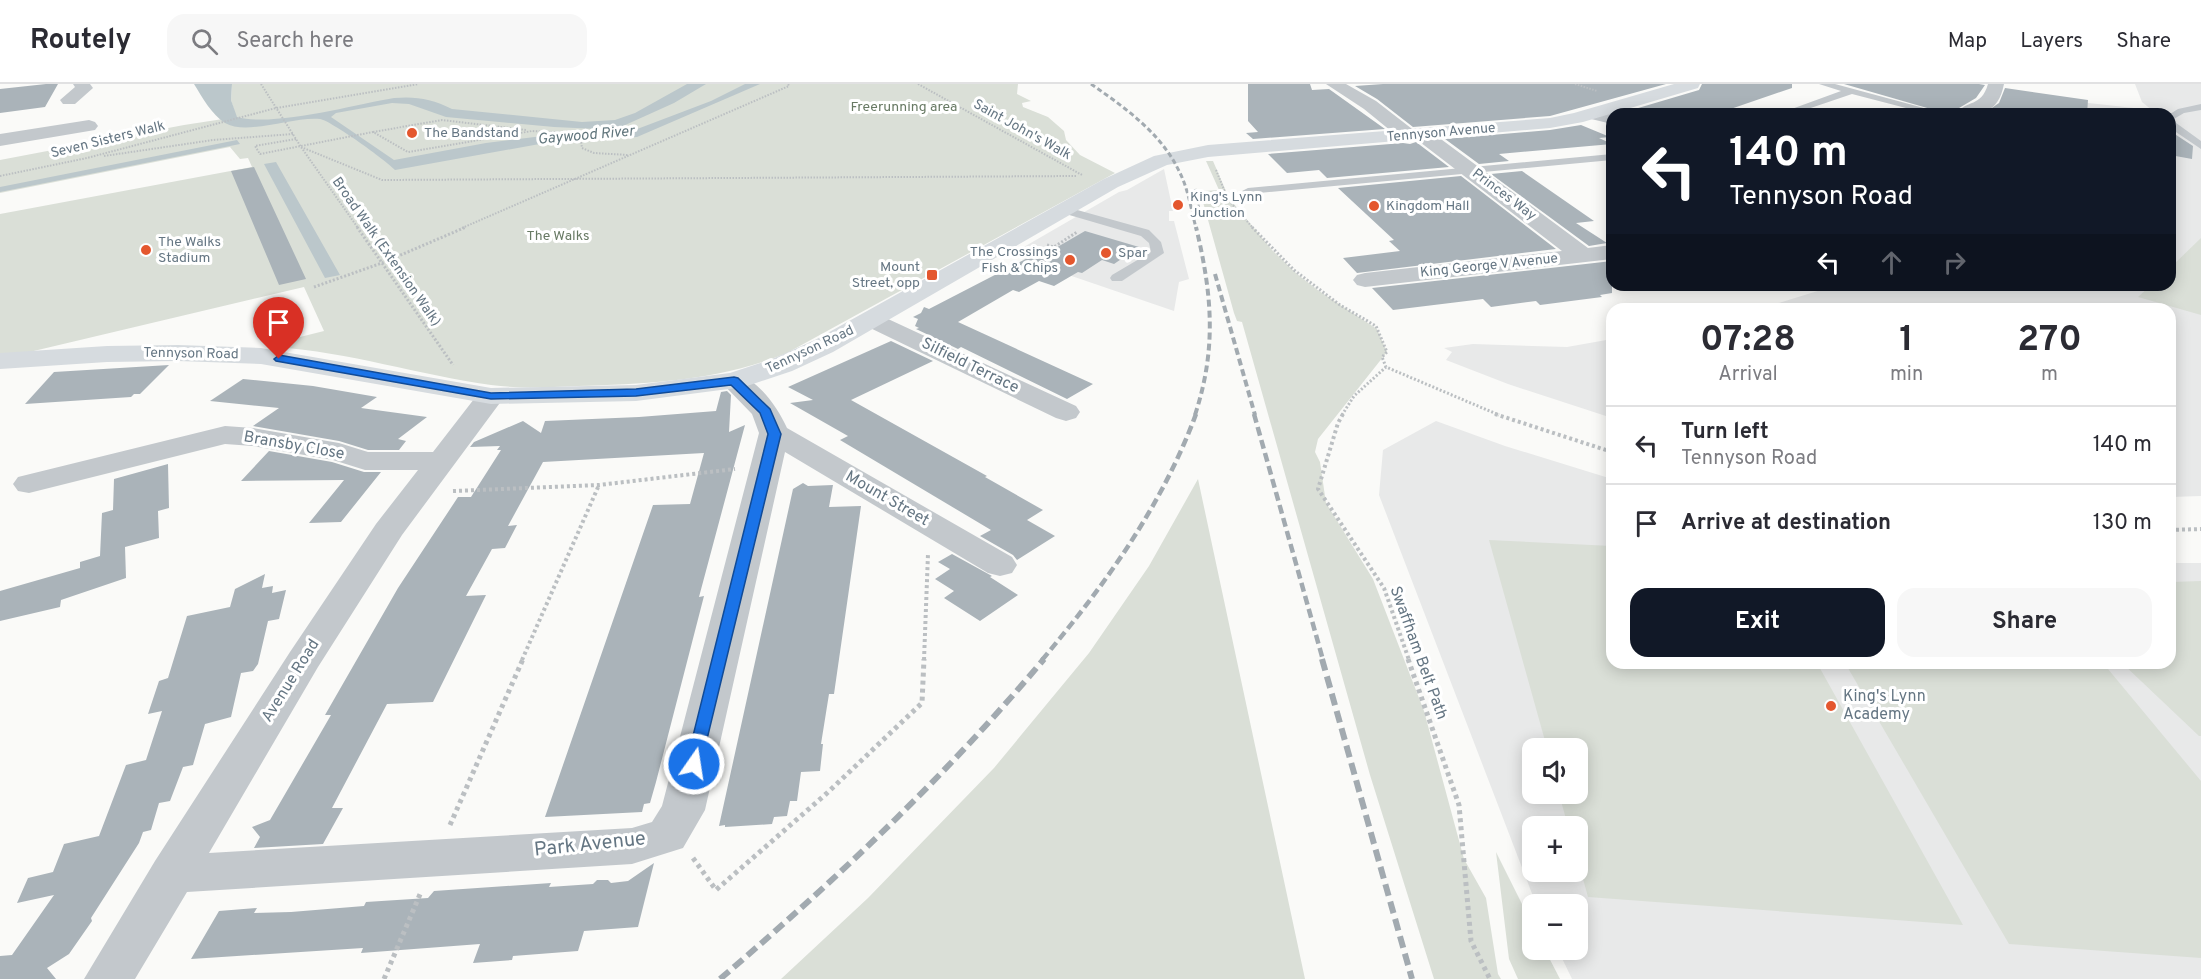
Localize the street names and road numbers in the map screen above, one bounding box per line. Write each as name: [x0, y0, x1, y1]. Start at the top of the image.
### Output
street label: Saint John's Walk: [970, 96, 1074, 164]
street label: Seven Sisters Walk: [49, 118, 167, 162]
street label: Tennyson Avenue: [1386, 120, 1496, 146]
street label: Princes Way: [1469, 165, 1539, 225]
street label: Broad Walk (Extension Walk): [328, 174, 444, 330]
street label: King George V Avenue: [1419, 250, 1559, 282]
street label: Tennyson Road: [763, 322, 857, 378]
street label: Silfield Terrace: [918, 334, 1022, 398]
street label: Tennyson Road: [143, 345, 239, 363]
street label: Bransby Close: [242, 427, 346, 465]
street label: Mount Street: [841, 467, 933, 531]
street label: Swaffham Belt Path: [1385, 584, 1451, 722]
street label: Avenue Road: [258, 636, 324, 726]
street label: Park Avenue: [533, 826, 647, 864]

